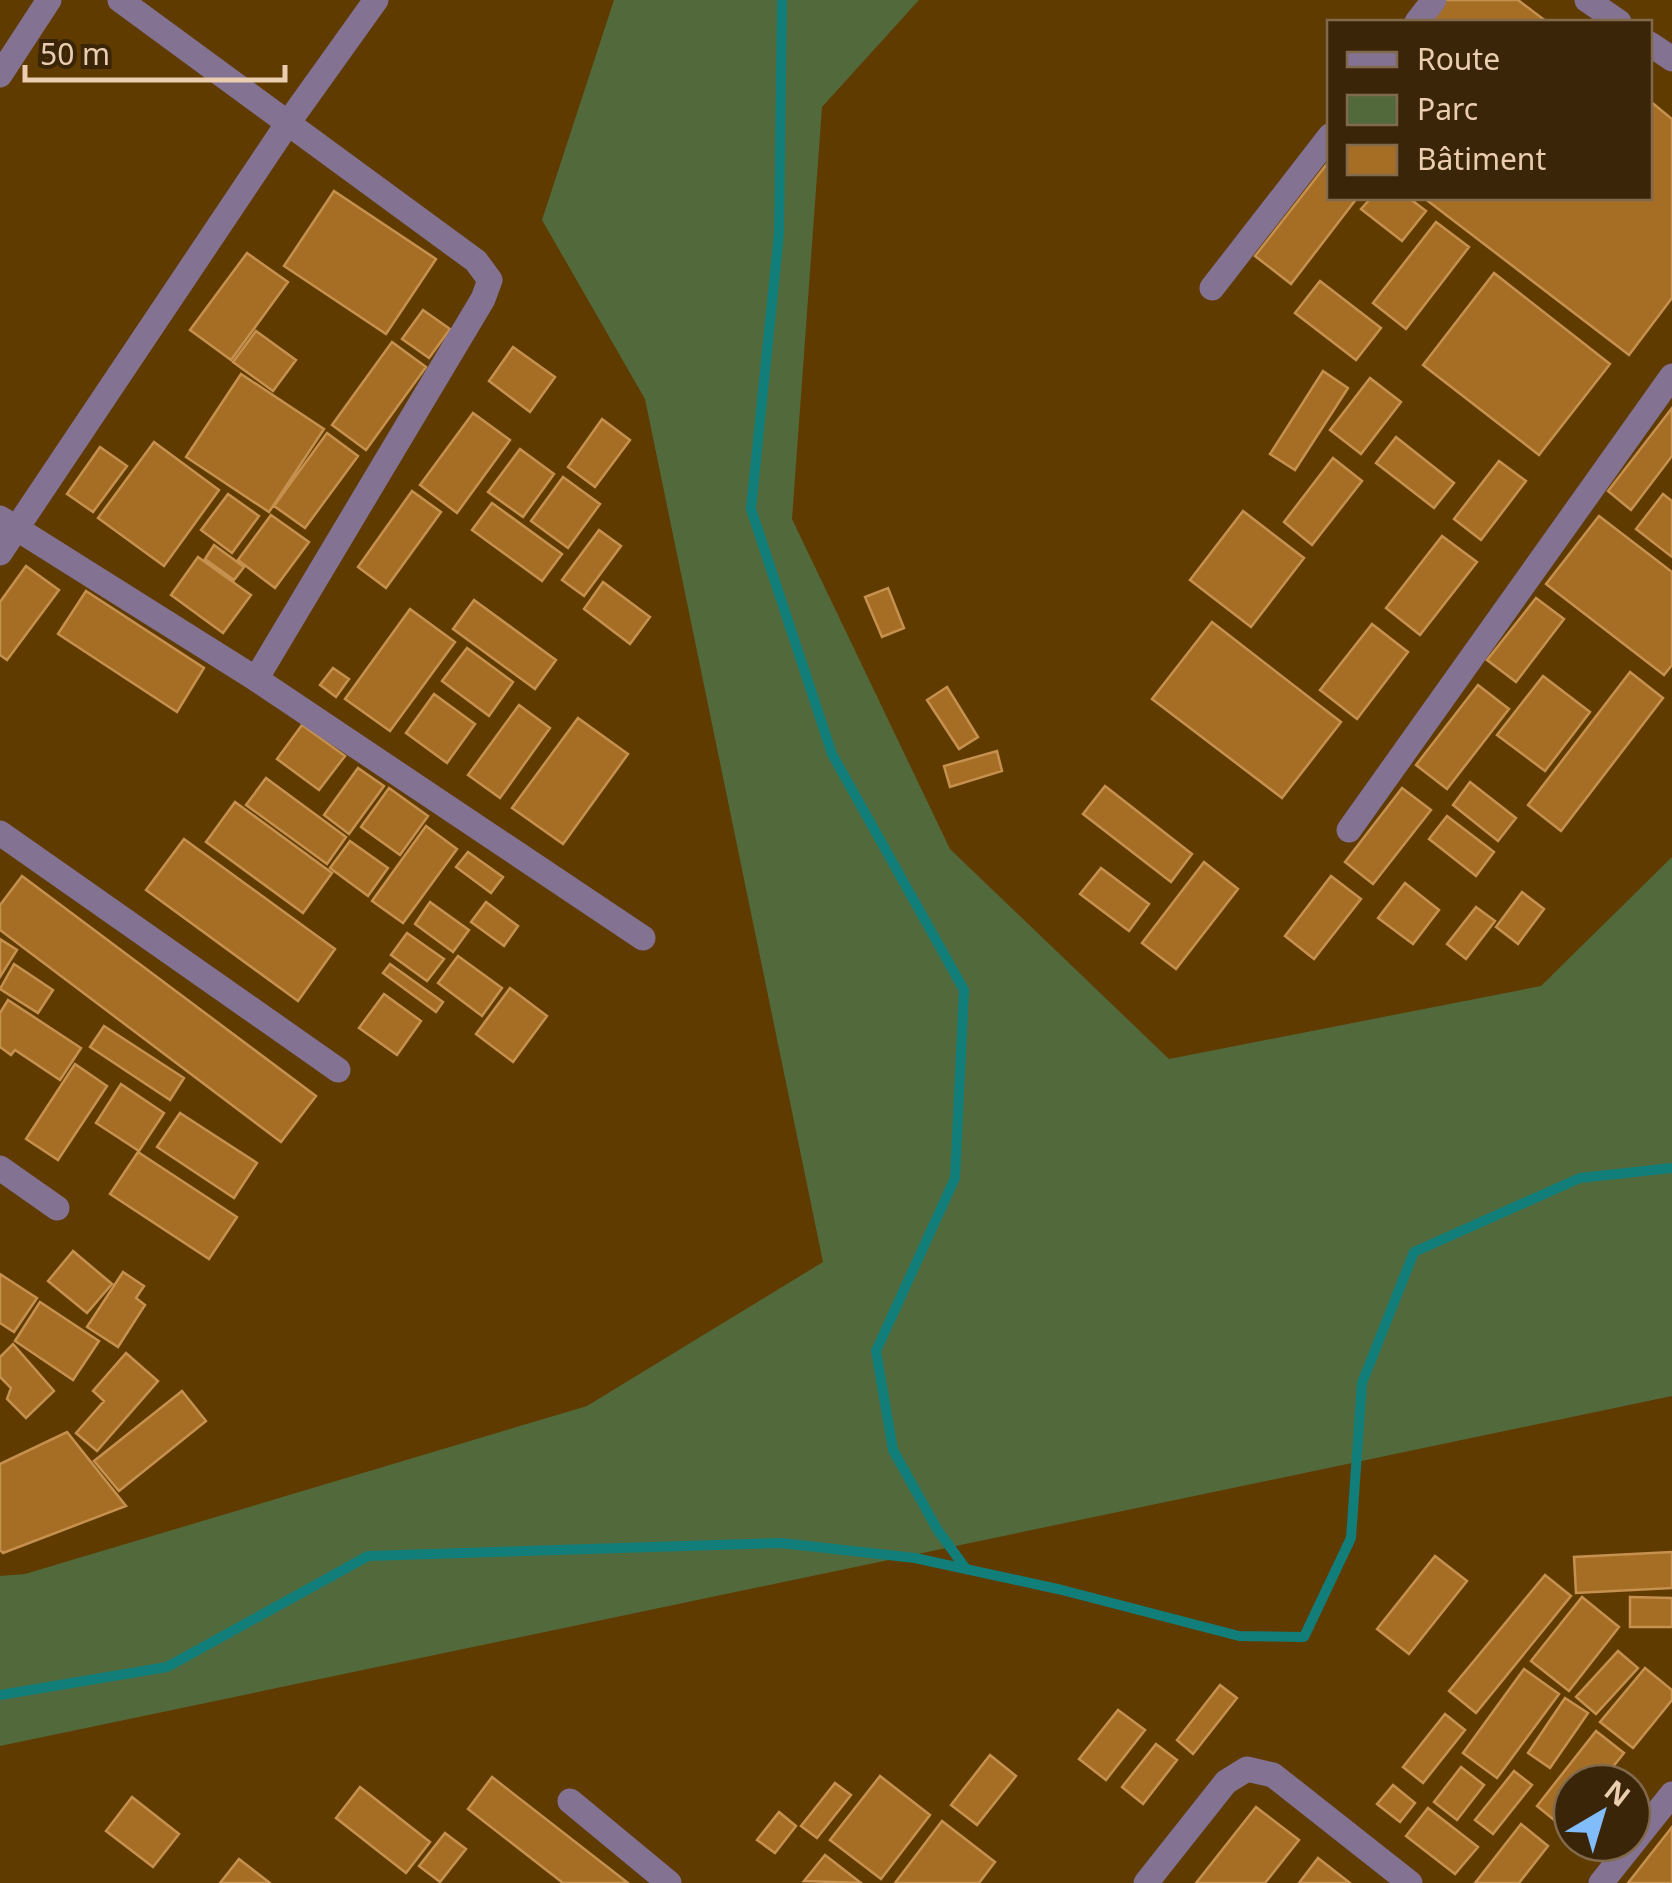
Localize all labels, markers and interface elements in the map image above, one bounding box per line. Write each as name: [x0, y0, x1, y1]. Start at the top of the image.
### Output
scale bar: [25, 20, 285, 82]
legend: [1327, 20, 1652, 200]
text: 50 m: [40, 33, 110, 74]
text: Route: [1417, 38, 1500, 79]
text: Parc: [1417, 88, 1478, 129]
text: Bâtiment: [1417, 138, 1546, 179]
north arrow: [1552, 1763, 1652, 1863]
text: N: [1597, 1771, 1639, 1814]

